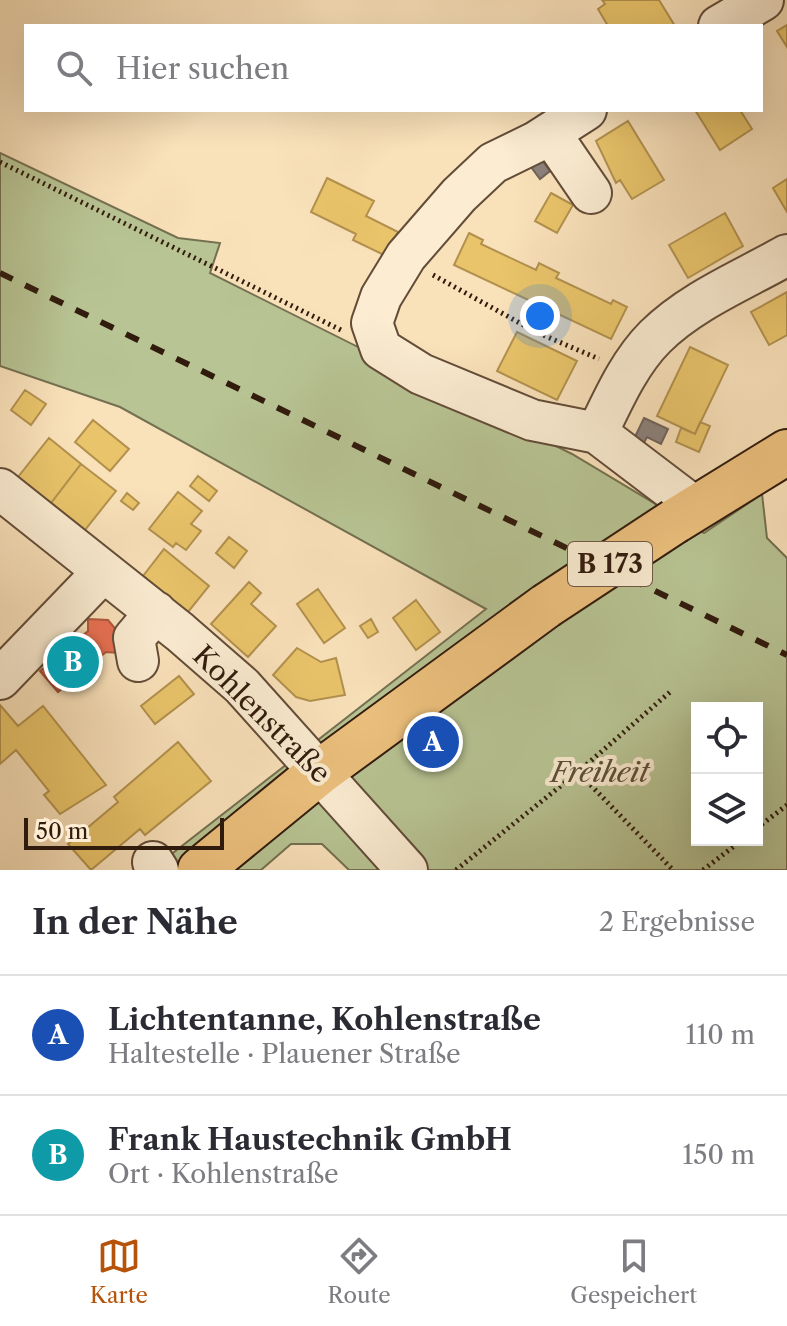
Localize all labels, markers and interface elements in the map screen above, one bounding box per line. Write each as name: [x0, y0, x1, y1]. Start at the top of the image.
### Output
search box: [24, 24, 763, 112]
icon: search: [52, 46, 96, 90]
text: Hier suchen: [116, 50, 289, 87]
your location: [520, 296, 560, 336]
road number: B 173: [568, 542, 652, 586]
pin: B: [47, 632, 99, 692]
street label: Kohlenstraße: [186, 638, 338, 790]
map controls: [691, 702, 763, 846]
button: locate: [691, 702, 763, 774]
pin: A: [407, 712, 459, 772]
park label: Freiheit: [549, 755, 651, 789]
button: layers: [691, 774, 763, 846]
scale bar: [24, 814, 224, 850]
text: 50 m: [36, 818, 88, 845]
text: In der Nähe: [32, 901, 238, 943]
text: 2 Ergebnisse: [599, 906, 755, 938]
text: Lichtentanne, Kohlenstraße: [108, 1001, 541, 1038]
text: A: [48, 1019, 68, 1051]
text: 110 m: [686, 1019, 755, 1051]
text: Haltestelle · Plauener Straße: [108, 1038, 461, 1070]
text: Frank Haustechnik GmbH: [108, 1121, 512, 1158]
text: B: [48, 1139, 68, 1171]
text: 150 m: [682, 1139, 755, 1171]
text: Ort · Kohlenstraße: [108, 1158, 339, 1190]
tab: Karte: [90, 1234, 148, 1309]
tab: Route: [328, 1234, 391, 1309]
tab: Gespeichert: [570, 1234, 697, 1309]

